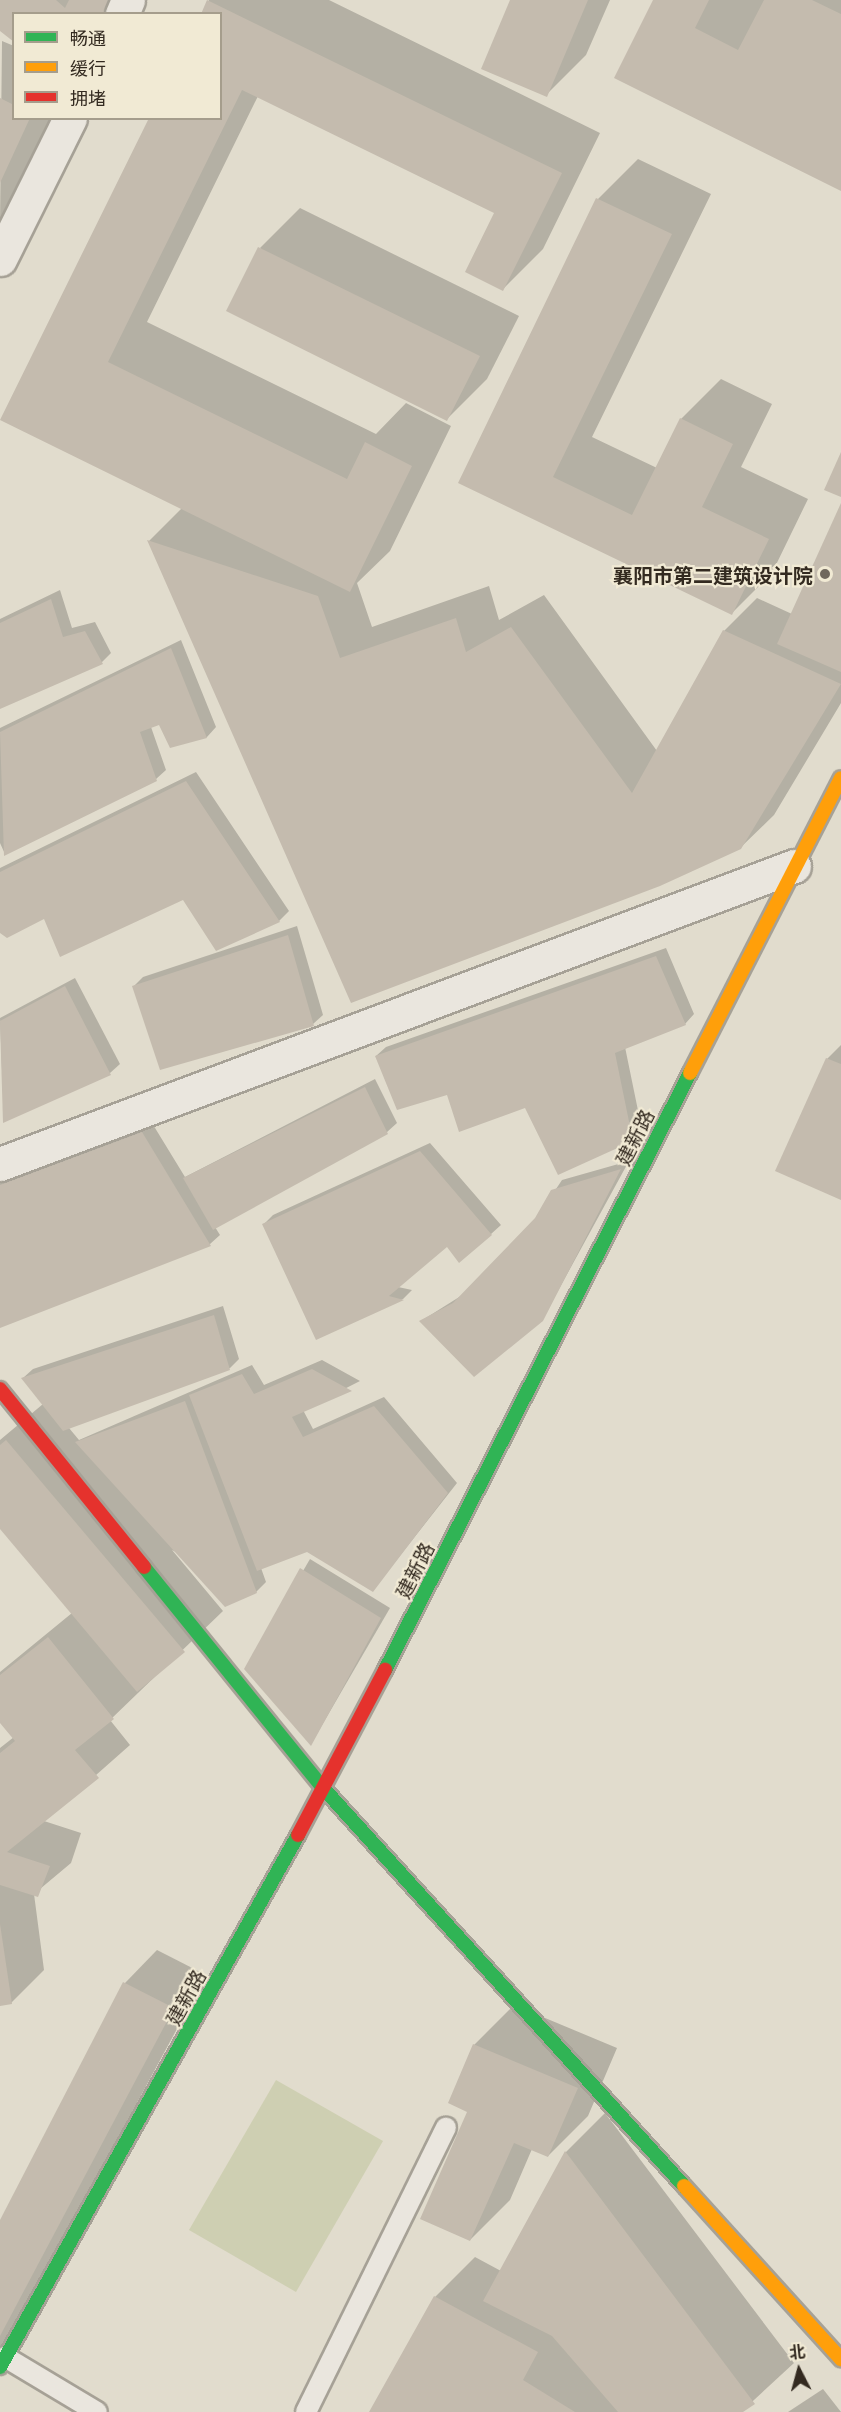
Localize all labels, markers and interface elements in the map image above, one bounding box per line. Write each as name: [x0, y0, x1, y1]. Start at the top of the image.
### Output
legend: [12, 12, 222, 120]
text: 畅通: [70, 26, 106, 50]
text: 缓行: [70, 56, 106, 80]
text: 拥堵: [70, 86, 106, 110]
place label: 襄阳市第二建筑设计院: [613, 562, 813, 586]
marker: 襄阳市第二建筑设计院: [818, 567, 832, 581]
street label: 建新路: [610, 1105, 658, 1169]
street label: 建新路: [390, 1538, 438, 1602]
street label: 建新路: [160, 1965, 210, 2029]
north arrow: [769, 2340, 829, 2400]
text: 北: [788, 2340, 806, 2363]

